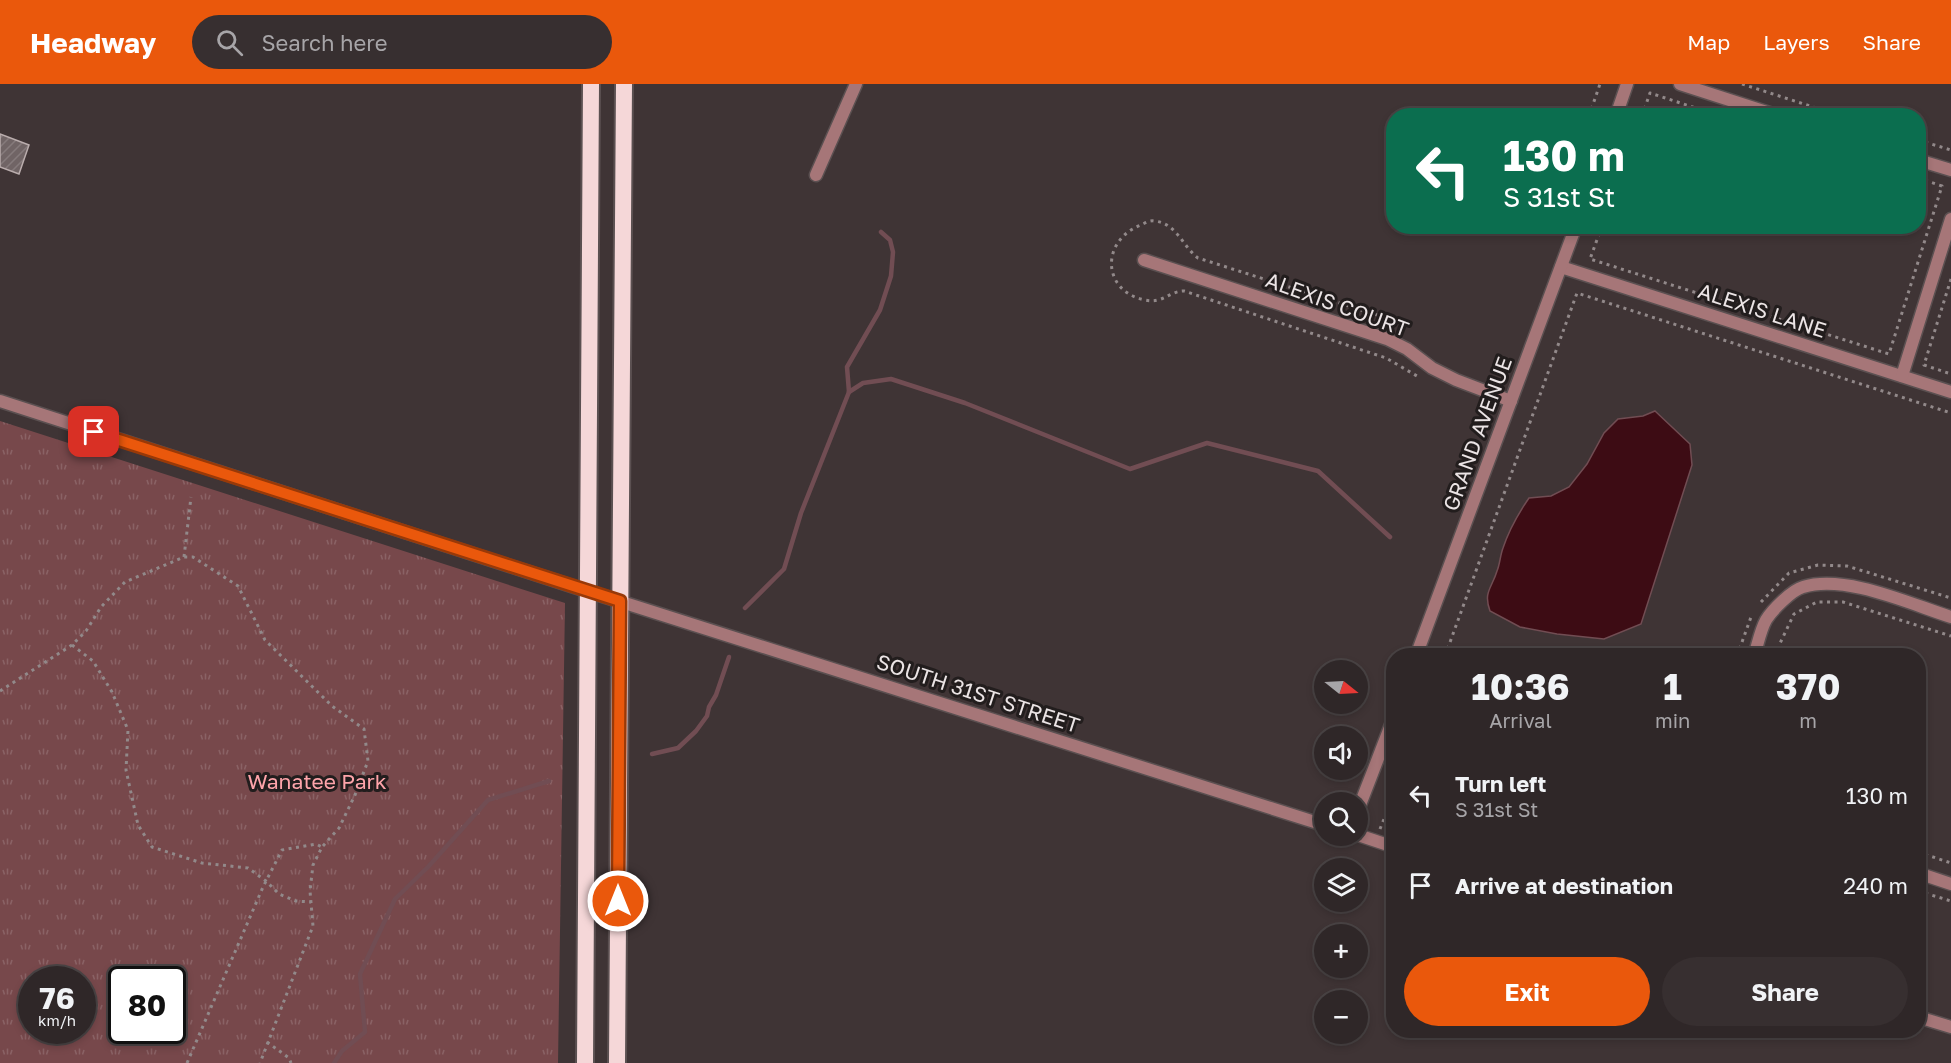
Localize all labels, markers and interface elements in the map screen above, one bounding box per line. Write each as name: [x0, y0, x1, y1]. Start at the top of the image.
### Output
search box: [192, 15, 612, 69]
text: Headway: [30, 26, 156, 59]
icon: search: [213, 26, 246, 59]
text: Search here: [261, 29, 387, 56]
text: Map: [1687, 29, 1730, 55]
text: Layers: [1763, 29, 1830, 55]
text: Share: [1863, 29, 1921, 55]
text: 130 m: [1503, 130, 1625, 180]
icon: left: [1404, 132, 1482, 210]
text: S 31st St: [1503, 181, 1615, 213]
street label: ALEXIS COURT: [1262, 266, 1412, 342]
street label: ALEXIS LANE: [1695, 277, 1830, 343]
street label: GRAND AVENUE: [1437, 353, 1517, 514]
pin: [68, 406, 119, 457]
icon: arrive: [77, 415, 110, 448]
street label: SOUTH 31ST STREET: [874, 648, 1083, 738]
north arrow: [1314, 660, 1368, 714]
map controls: [1314, 660, 1368, 1044]
text: 10:36: [1471, 665, 1570, 708]
text: 1: [1663, 665, 1682, 708]
text: 370: [1776, 665, 1841, 708]
text: Arrival: [1489, 708, 1552, 732]
text: min: [1655, 708, 1690, 732]
text: m: [1799, 708, 1817, 732]
button: sound: [1314, 726, 1368, 780]
park label: Wanatee Park: [247, 768, 387, 794]
text: Turn left: [1455, 770, 1546, 797]
icon: left: [1404, 779, 1437, 812]
text: 130 m: [1846, 782, 1908, 809]
button: search: [1314, 792, 1368, 846]
text: S 31st St: [1455, 797, 1538, 821]
button: layers: [1314, 858, 1368, 912]
position arrow: [586, 869, 650, 933]
icon: arrive: [1404, 869, 1437, 902]
text: Arrive at destination: [1455, 872, 1673, 899]
text: 240 m: [1843, 872, 1908, 899]
button: +: [1314, 924, 1368, 978]
button: Exit: [1404, 957, 1650, 1026]
button: Share: [1662, 957, 1908, 1026]
speed limit sign: 80: [108, 966, 186, 1044]
text: 76: [39, 980, 75, 1016]
button: −: [1314, 990, 1368, 1044]
text: km/h: [38, 1011, 76, 1029]

